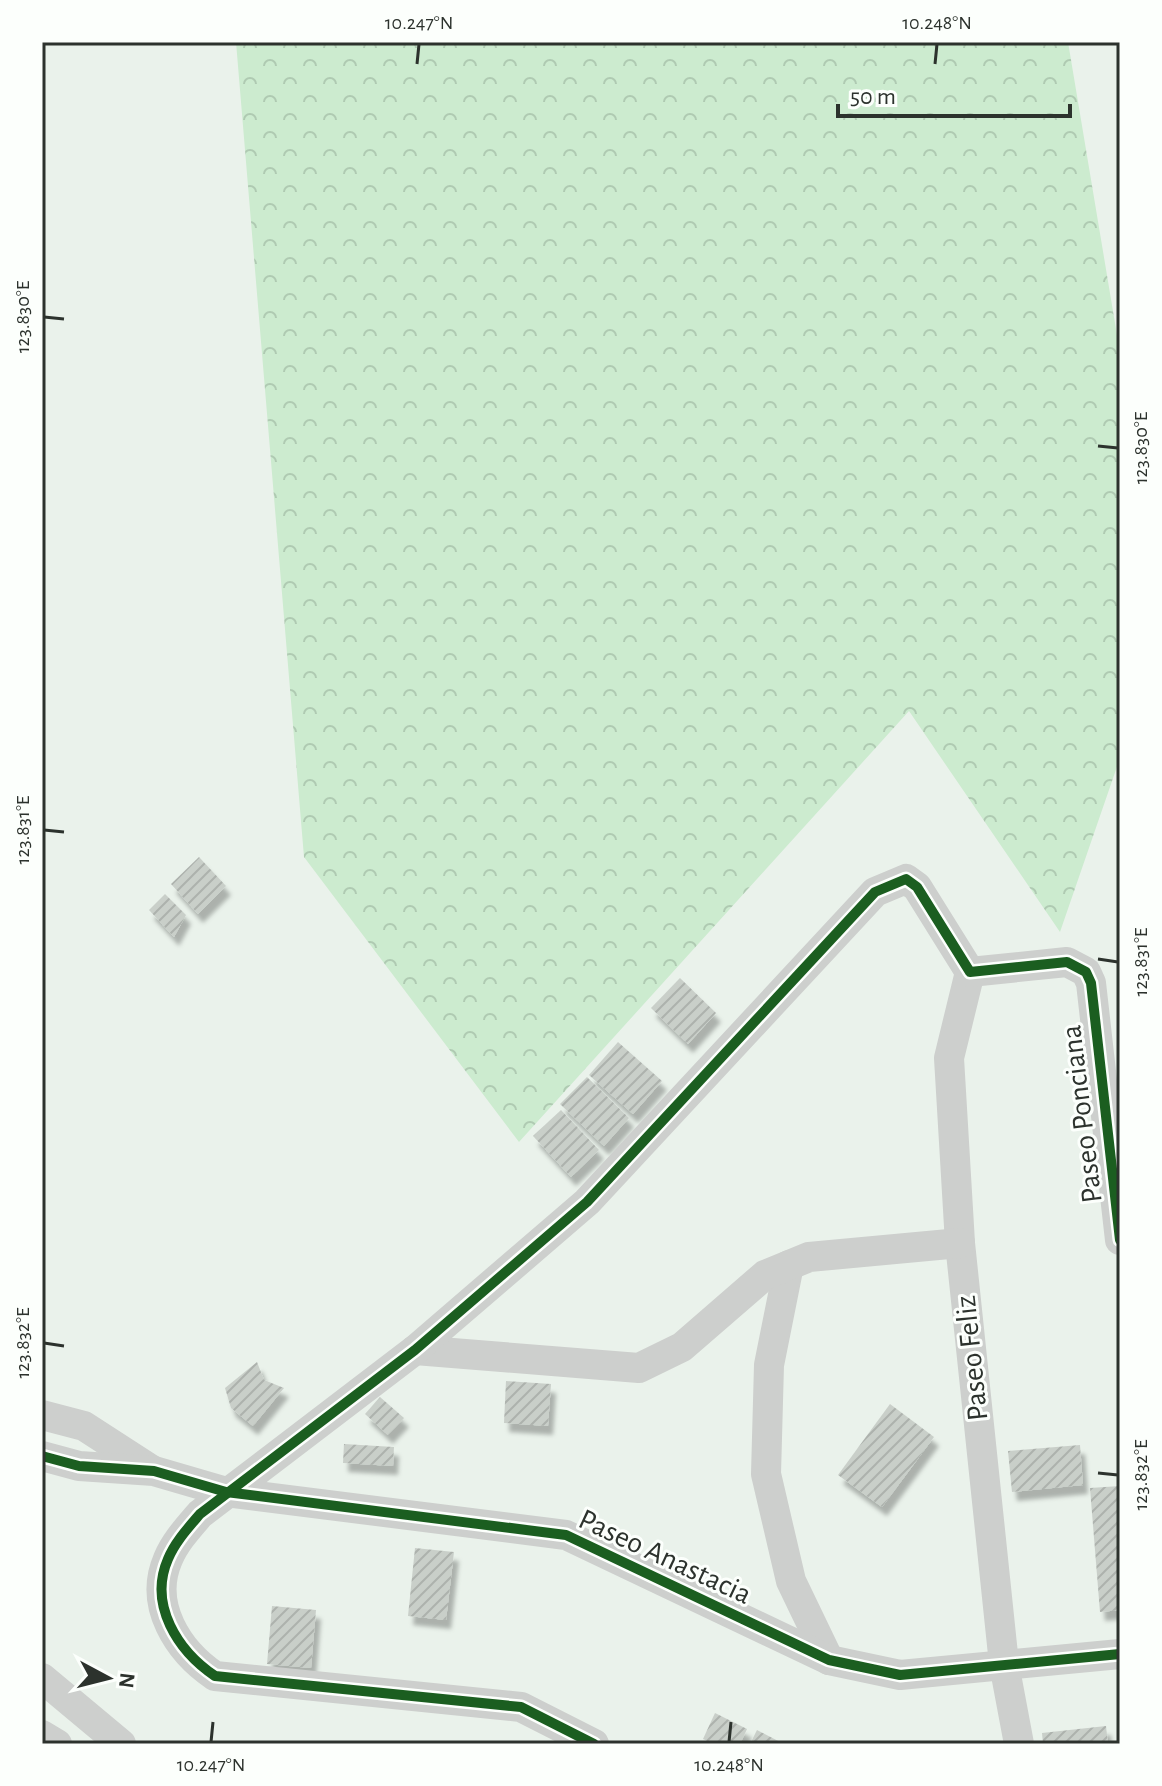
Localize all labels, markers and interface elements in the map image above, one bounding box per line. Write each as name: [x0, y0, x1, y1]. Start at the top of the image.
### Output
text: 10.247°N: [385, 13, 453, 33]
text: 10.248°N: [902, 13, 972, 33]
scale bar: [838, 68, 1070, 118]
text: 50 m: [850, 85, 896, 109]
text: 123.830°E: [13, 280, 33, 353]
text: 123.830°E: [1131, 411, 1151, 484]
text: 123.831°E: [13, 795, 33, 864]
text: 123.831°E: [1131, 927, 1151, 996]
street label: Paseo Ponciana: [1056, 1023, 1108, 1205]
street label: Paseo Feliz: [950, 1294, 994, 1422]
text: 123.832°E: [13, 1307, 33, 1379]
text: 123.832°E: [1131, 1439, 1151, 1511]
street label: Paseo Anastacia: [574, 1504, 756, 1610]
north arrow: [68, 1638, 148, 1718]
text: N: [115, 1671, 139, 1689]
text: 10.247°N: [177, 1755, 245, 1775]
text: 10.248°N: [694, 1755, 764, 1775]

